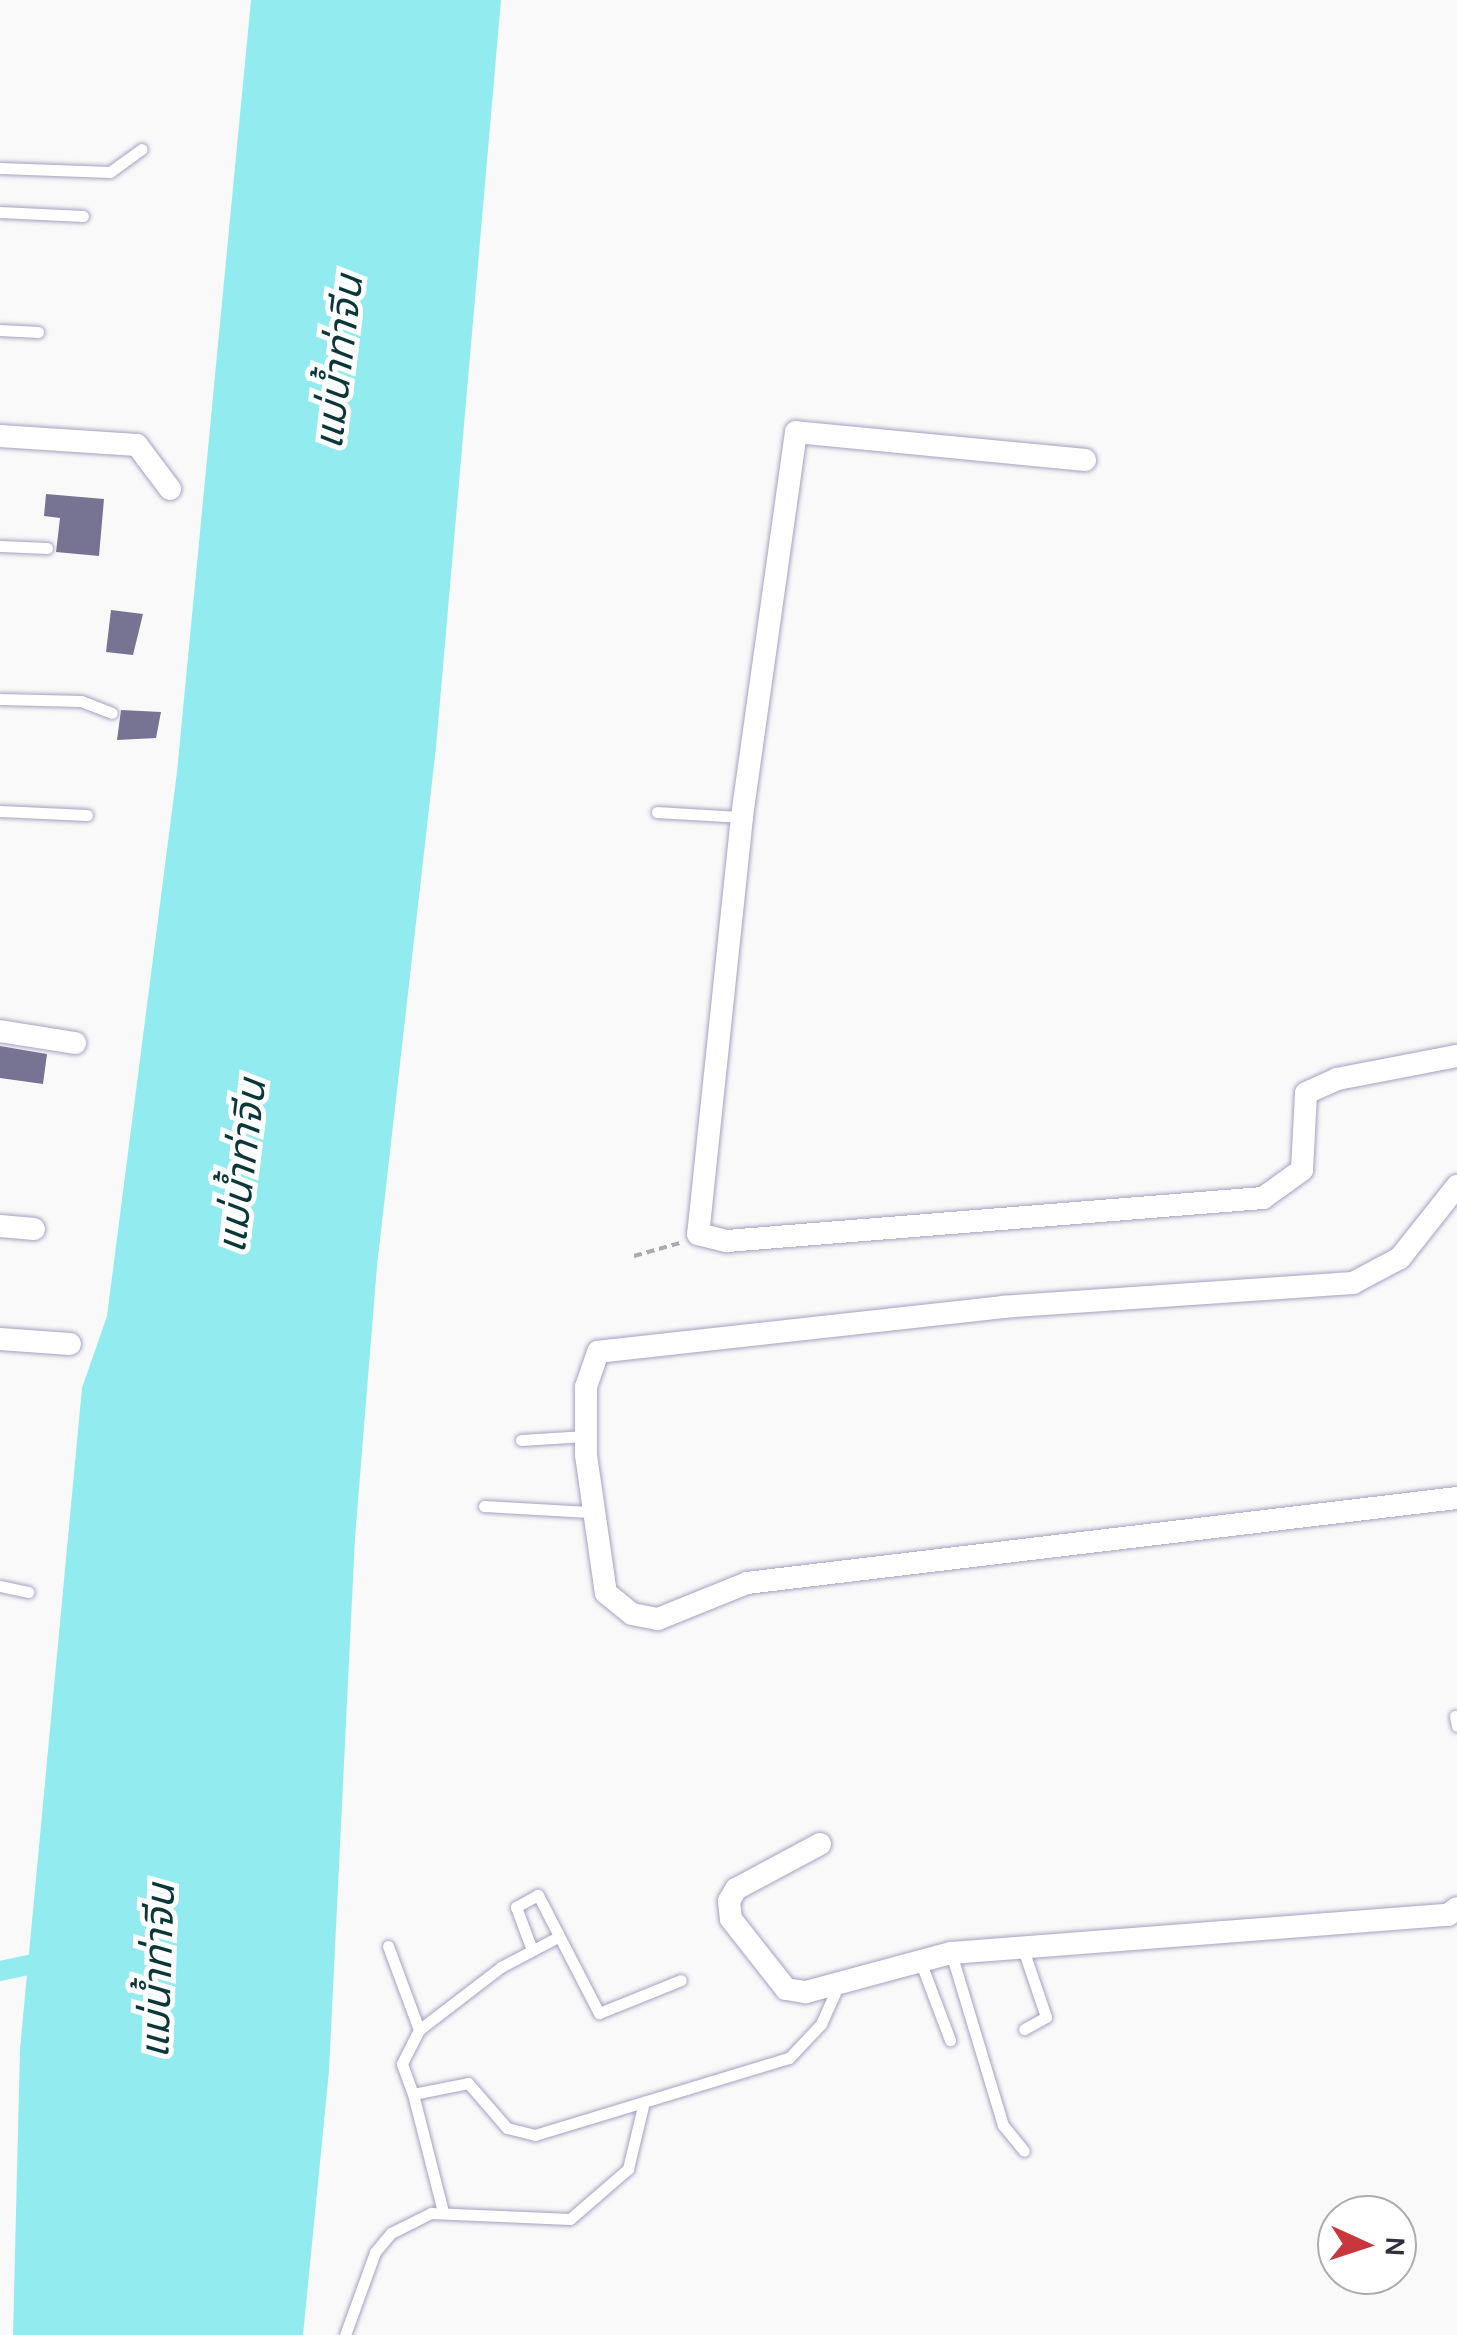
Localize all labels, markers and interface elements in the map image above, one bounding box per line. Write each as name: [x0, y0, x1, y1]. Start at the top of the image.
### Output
water label: แม่น้ำท่าจีน: [305, 273, 373, 451]
water label: แม่น้ำท่าจีน: [208, 1077, 276, 1255]
water label: แม่น้ำท่าจีน: [131, 1883, 185, 2059]
north arrow: [1317, 2195, 1417, 2295]
text: N: [1378, 2236, 1412, 2257]

